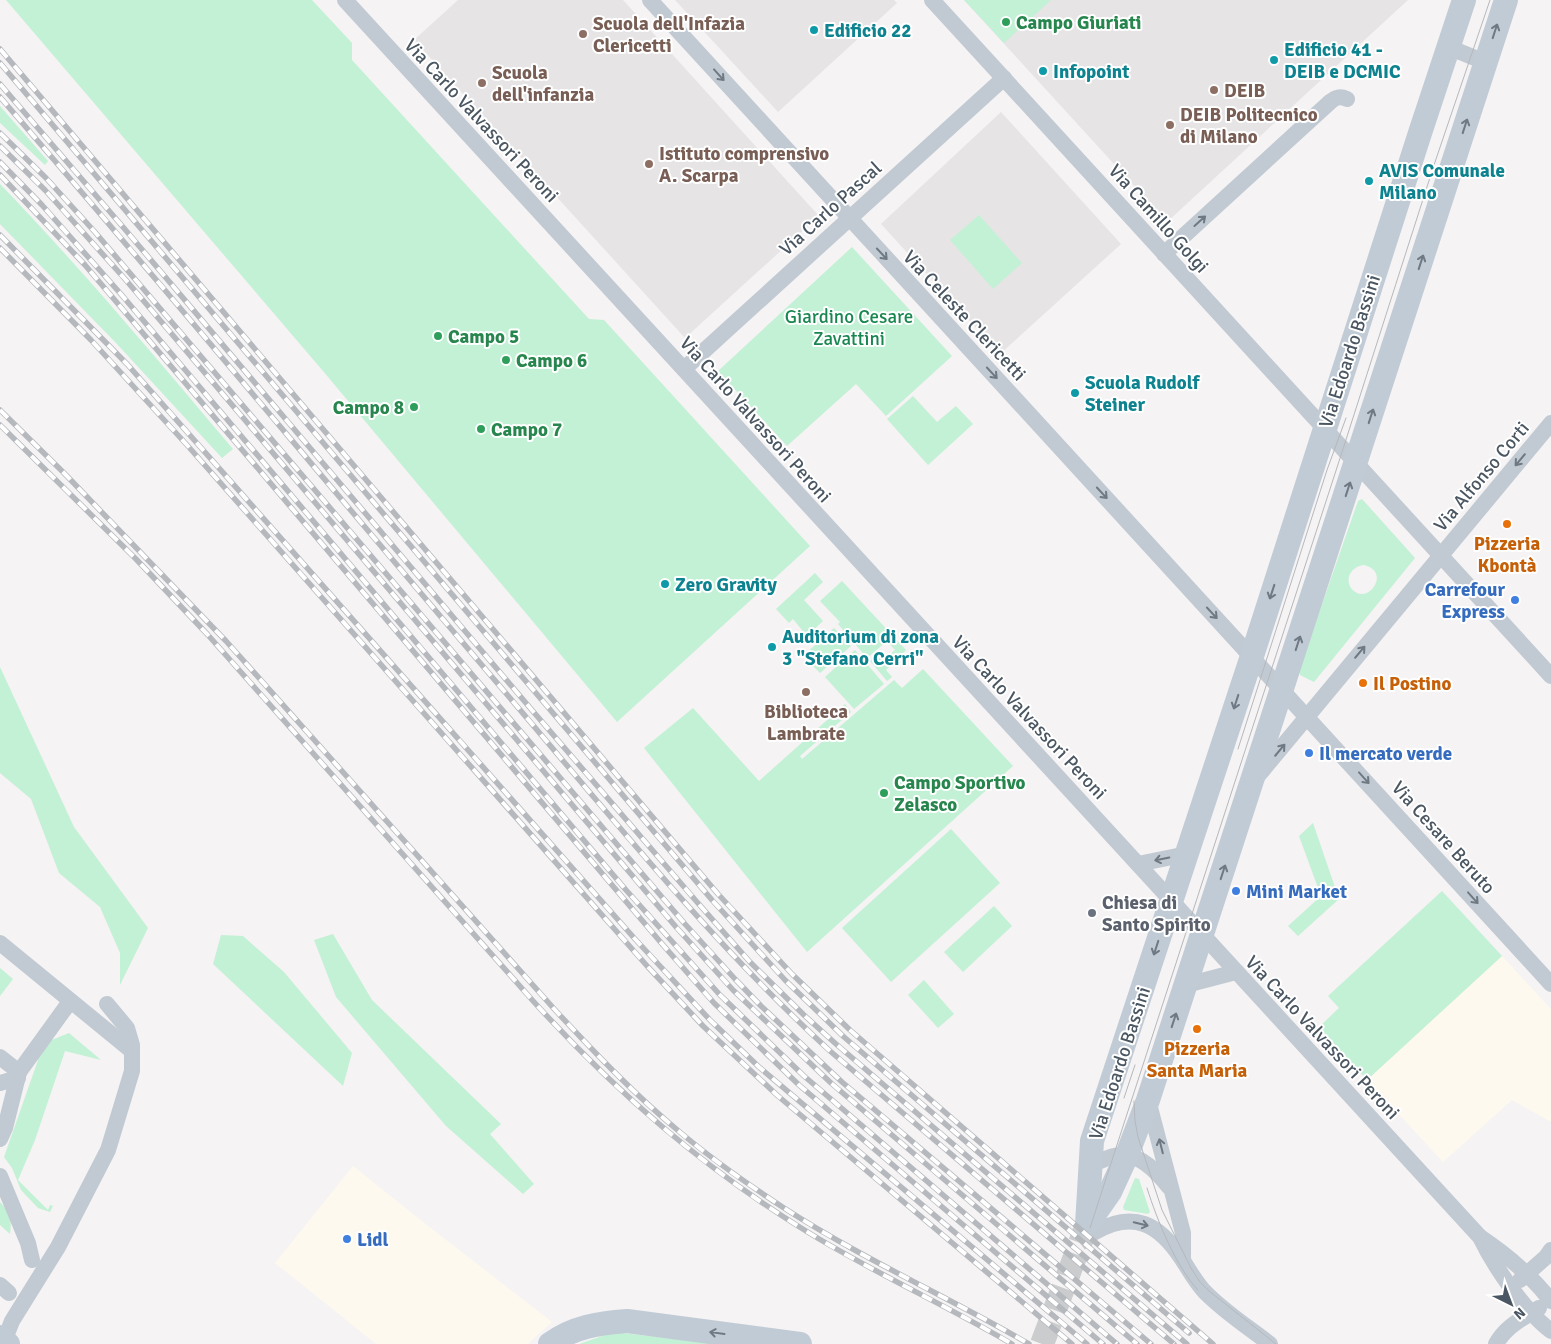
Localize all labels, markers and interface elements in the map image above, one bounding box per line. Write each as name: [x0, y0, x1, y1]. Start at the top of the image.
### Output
place label: Campo Giuriati: [1016, 11, 1142, 35]
place label: Scuola dell'Infazia Clericetti: [593, 12, 745, 58]
marker: Campo Giuriati: [1000, 16, 1012, 28]
place label: Edificio 22: [824, 19, 912, 43]
one-way arrow: [1491, 23, 1501, 39]
marker: Edificio 22: [808, 24, 820, 36]
marker: Scuola dell'Infazia Clericetti: [577, 28, 589, 40]
street label: Via Carlo Valvassori Peroni: [399, 34, 564, 208]
place label: Edificio 41 - DEIB e DCMIC: [1284, 38, 1401, 84]
marker: Edificio 41 - DEIB e DCMIC: [1268, 54, 1280, 66]
place label: Infopoint: [1053, 60, 1129, 84]
place label: Scuola dell'infanzia: [492, 61, 594, 107]
marker: Infopoint: [1037, 65, 1049, 77]
one-way arrow: [713, 68, 725, 81]
marker: Scuola dell'infanzia: [476, 77, 488, 89]
place label: DEIB: [1224, 79, 1266, 103]
marker: DEIB: [1208, 84, 1220, 96]
place label: DEIB Politecnico di Milano: [1180, 103, 1318, 149]
marker: DEIB Politecnico di Milano: [1164, 119, 1176, 131]
one-way arrow: [1460, 119, 1470, 135]
place label: Istituto comprensivo A. Scarpa: [659, 142, 829, 188]
street label: Via Carlo Pascal: [774, 156, 887, 261]
marker: Istituto comprensivo A. Scarpa: [643, 158, 655, 170]
street label: Via Camillo Golgi: [1103, 159, 1214, 278]
place label: AVIS Comunale Milano: [1379, 159, 1505, 205]
marker: AVIS Comunale Milano: [1363, 175, 1375, 187]
one-way arrow: [1193, 215, 1206, 227]
street label: Via Celeste Clericetti: [898, 245, 1031, 386]
one-way arrow: [876, 247, 888, 260]
one-way arrow: [1417, 255, 1426, 270]
street label: Via Edoardo Bassini: [1314, 272, 1386, 431]
park label: Giardino Cesare Zavattini: [785, 305, 913, 351]
place label: Campo 5: [448, 325, 519, 349]
marker: Campo 5: [432, 330, 444, 342]
street label: Via Carlo Valvassori Peroni: [674, 331, 836, 508]
place label: Campo 6: [516, 349, 587, 373]
marker: Campo 6: [500, 354, 512, 366]
one-way arrow: [986, 367, 998, 380]
place label: Scuola Rudolf Steiner: [1085, 371, 1200, 417]
marker: Scuola Rudolf Steiner: [1069, 387, 1081, 399]
place label: Campo 8: [333, 396, 404, 420]
marker: Campo 8: [408, 401, 420, 413]
one-way arrow: [1367, 409, 1376, 425]
street label: Via Alfonso Corti: [1429, 417, 1535, 536]
place label: Campo 7: [491, 418, 562, 442]
marker: Campo 7: [475, 423, 487, 435]
one-way arrow: [1514, 453, 1525, 466]
one-way arrow: [1343, 481, 1353, 497]
one-way arrow: [1096, 487, 1108, 499]
marker: Pizzeria Kbontà: [1501, 518, 1513, 530]
place label: Pizzeria Kbontà: [1474, 532, 1541, 578]
place label: Zero Gravity: [675, 573, 777, 597]
marker: Zero Gravity: [659, 578, 671, 590]
place label: Carrefour Express: [1425, 578, 1505, 624]
one-way arrow: [1267, 584, 1276, 599]
marker: Carrefour Express: [1509, 594, 1521, 606]
one-way arrow: [1206, 606, 1218, 619]
place label: Auditorium di zona 3 "Stefano Cerri": [782, 625, 939, 671]
street label: Via Carlo Valvassori Peroni: [947, 631, 1112, 805]
one-way arrow: [1293, 636, 1303, 652]
marker: Auditorium di zona 3 "Stefano Cerri": [766, 641, 778, 653]
one-way arrow: [1355, 646, 1366, 659]
place label: Il Postino: [1373, 672, 1451, 696]
marker: Il Postino: [1357, 677, 1369, 689]
marker: Biblioteca Lambrate: [800, 686, 812, 698]
one-way arrow: [1231, 694, 1241, 710]
place label: Biblioteca Lambrate: [764, 700, 848, 746]
place label: Il mercato verde: [1319, 742, 1452, 766]
one-way arrow: [1274, 743, 1285, 756]
marker: Il mercato verde: [1303, 747, 1315, 759]
place label: Campo Sportivo Zelasco: [894, 771, 1026, 817]
one-way arrow: [1358, 772, 1370, 785]
street label: Via Cesare Beruto: [1386, 776, 1500, 899]
marker: Campo Sportivo Zelasco: [878, 787, 890, 799]
one-way arrow: [1154, 855, 1170, 864]
one-way arrow: [1219, 865, 1228, 880]
place label: Mini Market: [1246, 880, 1347, 904]
marker: Mini Market: [1230, 885, 1242, 897]
place label: Chiesa di Santo Spirito: [1102, 891, 1211, 937]
one-way arrow: [1467, 892, 1479, 905]
marker: Chiesa di Santo Spirito: [1086, 907, 1098, 919]
one-way arrow: [1151, 939, 1160, 955]
street label: Via Carlo Valvassori Peroni: [1240, 951, 1405, 1125]
street label: Via Edoardo Bassini: [1084, 984, 1156, 1143]
one-way arrow: [1170, 1013, 1179, 1028]
marker: Pizzeria Santa Maria: [1191, 1023, 1203, 1035]
place label: Pizzeria Santa Maria: [1147, 1037, 1248, 1083]
one-way arrow: [1156, 1139, 1165, 1155]
one-way arrow: [1133, 1219, 1149, 1229]
place label: Lidl: [357, 1228, 389, 1252]
marker: Lidl: [341, 1233, 353, 1245]
north arrow: [1486, 1279, 1536, 1329]
text: N: [1510, 1304, 1529, 1323]
one-way arrow: [710, 1328, 726, 1338]

